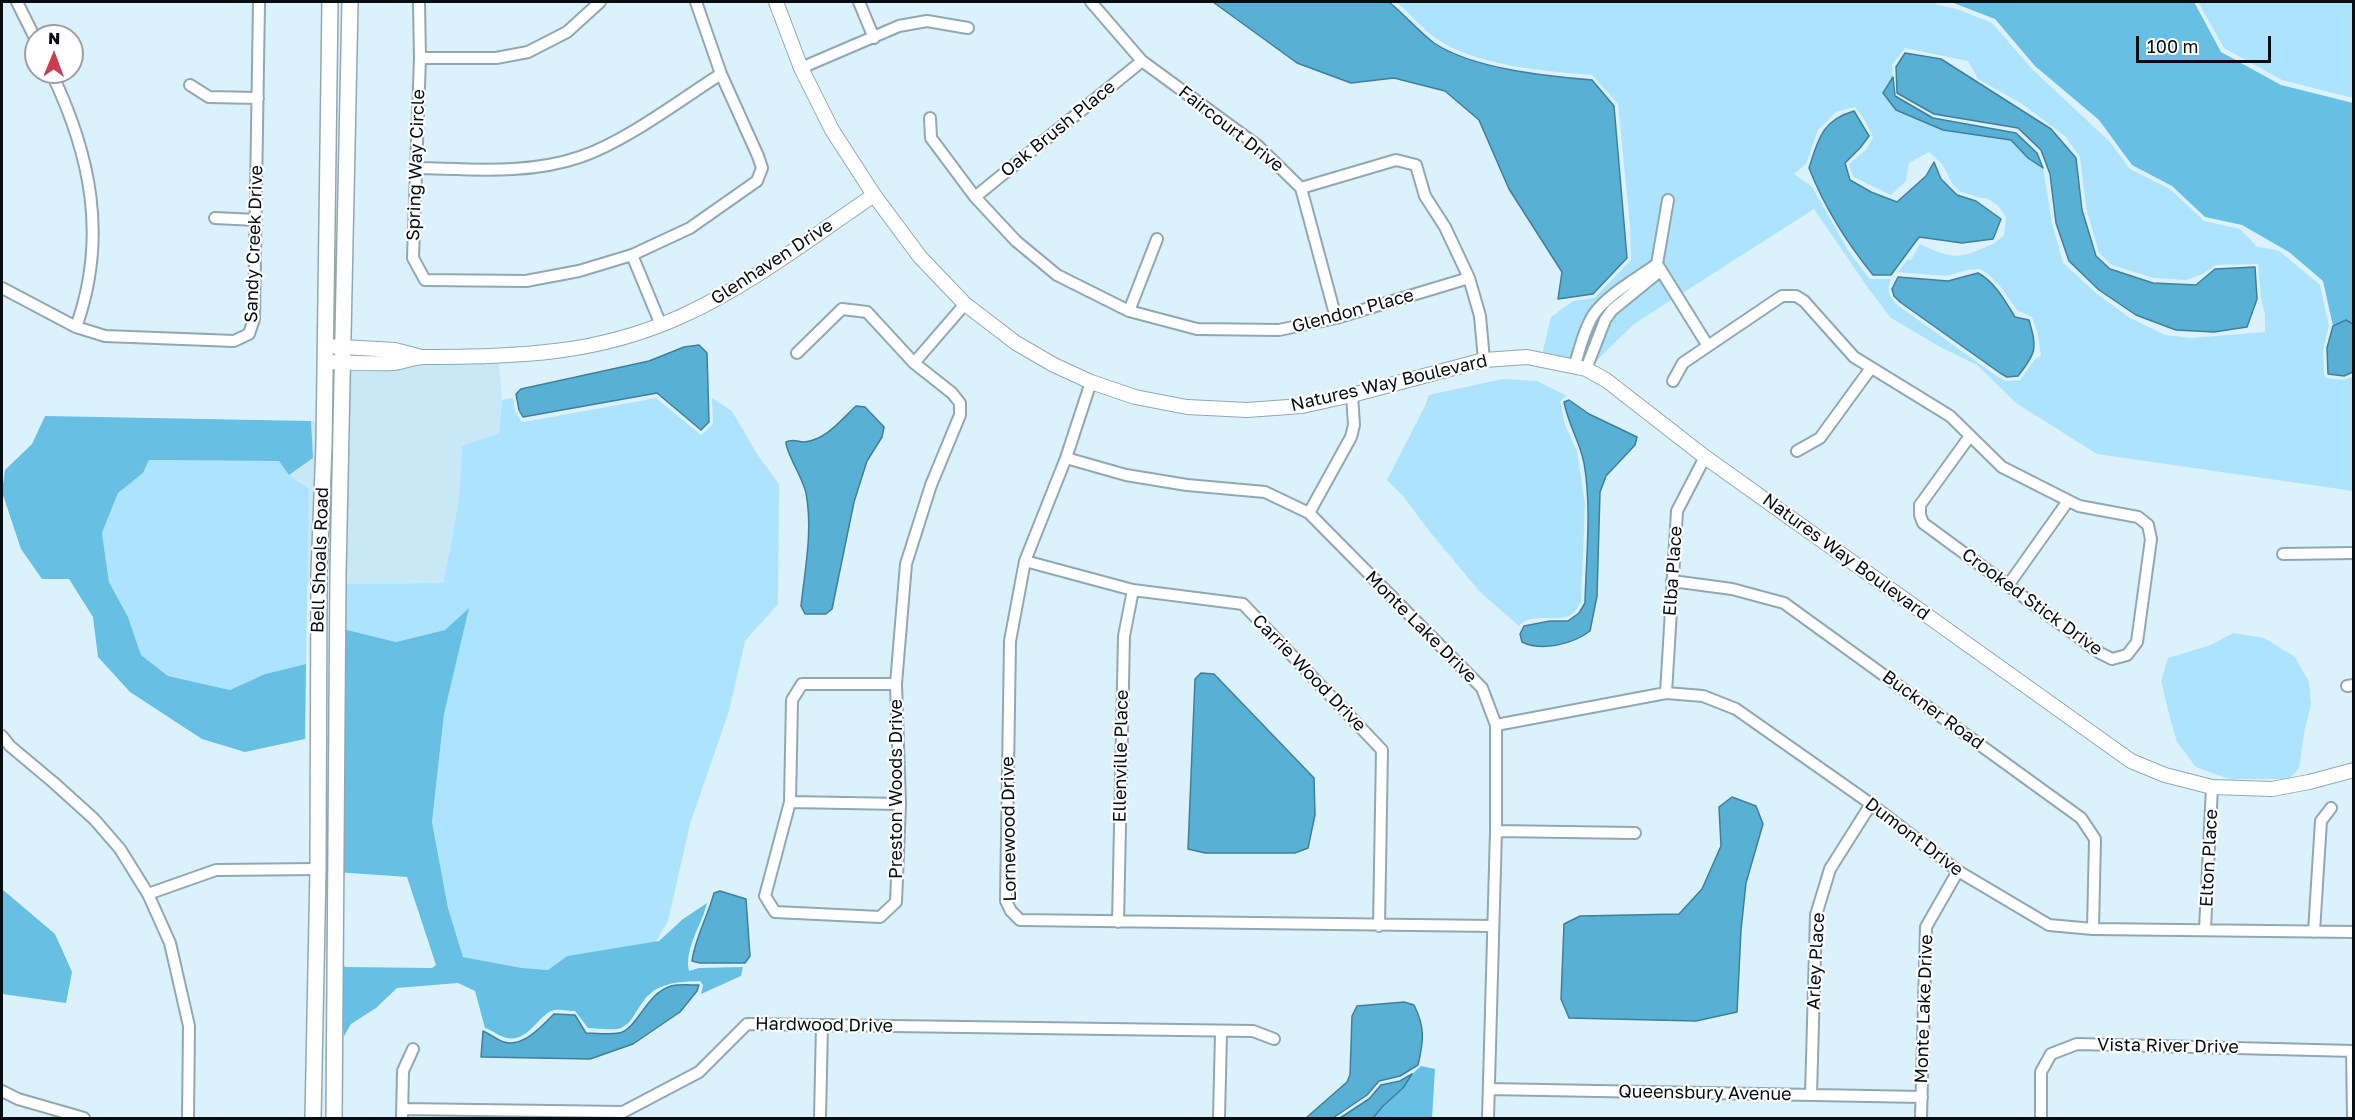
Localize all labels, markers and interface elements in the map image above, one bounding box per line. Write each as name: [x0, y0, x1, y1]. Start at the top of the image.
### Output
north arrow: [24, 24, 84, 84]
scale bar: [2139, 24, 2274, 62]
text: N: [48, 28, 61, 48]
text: 100 m: [2147, 35, 2198, 57]
street label: Oak Brush Place: [996, 76, 1120, 182]
street label: Faircourt Drive: [1174, 81, 1288, 177]
street label: Spring Way Circle: [403, 89, 429, 241]
street label: Sandy Creek Drive: [240, 165, 268, 323]
street label: Glenhaven Drive: [707, 215, 837, 309]
street label: Glendon Place: [1290, 284, 1416, 338]
street label: Natures Way Boulevard: [1289, 350, 1489, 416]
street label: Bell Shoals Road: [307, 487, 333, 633]
street label: Natures Way Boulevard: [1758, 489, 1934, 625]
street label: Elba Place: [1659, 525, 1687, 617]
street label: Crooked Stick Drive: [1957, 544, 2107, 660]
street label: Monte Lake Drive: [1361, 567, 1481, 687]
street label: Carrie Wood Drive: [1248, 610, 1370, 736]
street label: Buckner Road: [1878, 666, 1988, 754]
street label: Ellenville Place: [1109, 690, 1133, 822]
street label: Preston Woods Drive: [885, 699, 907, 879]
street label: Lornewood Drive: [997, 756, 1021, 902]
street label: Dumont Drive: [1861, 793, 1967, 881]
street label: Elton Place: [2196, 809, 2222, 907]
street label: Arley Place: [1803, 912, 1829, 1010]
street label: Monte Lake Drive: [1911, 934, 1937, 1084]
street label: Hardwood Drive: [755, 1013, 893, 1037]
street label: Vista River Drive: [2097, 1034, 2239, 1058]
street label: Queensbury Avenue: [1618, 1081, 1792, 1105]

